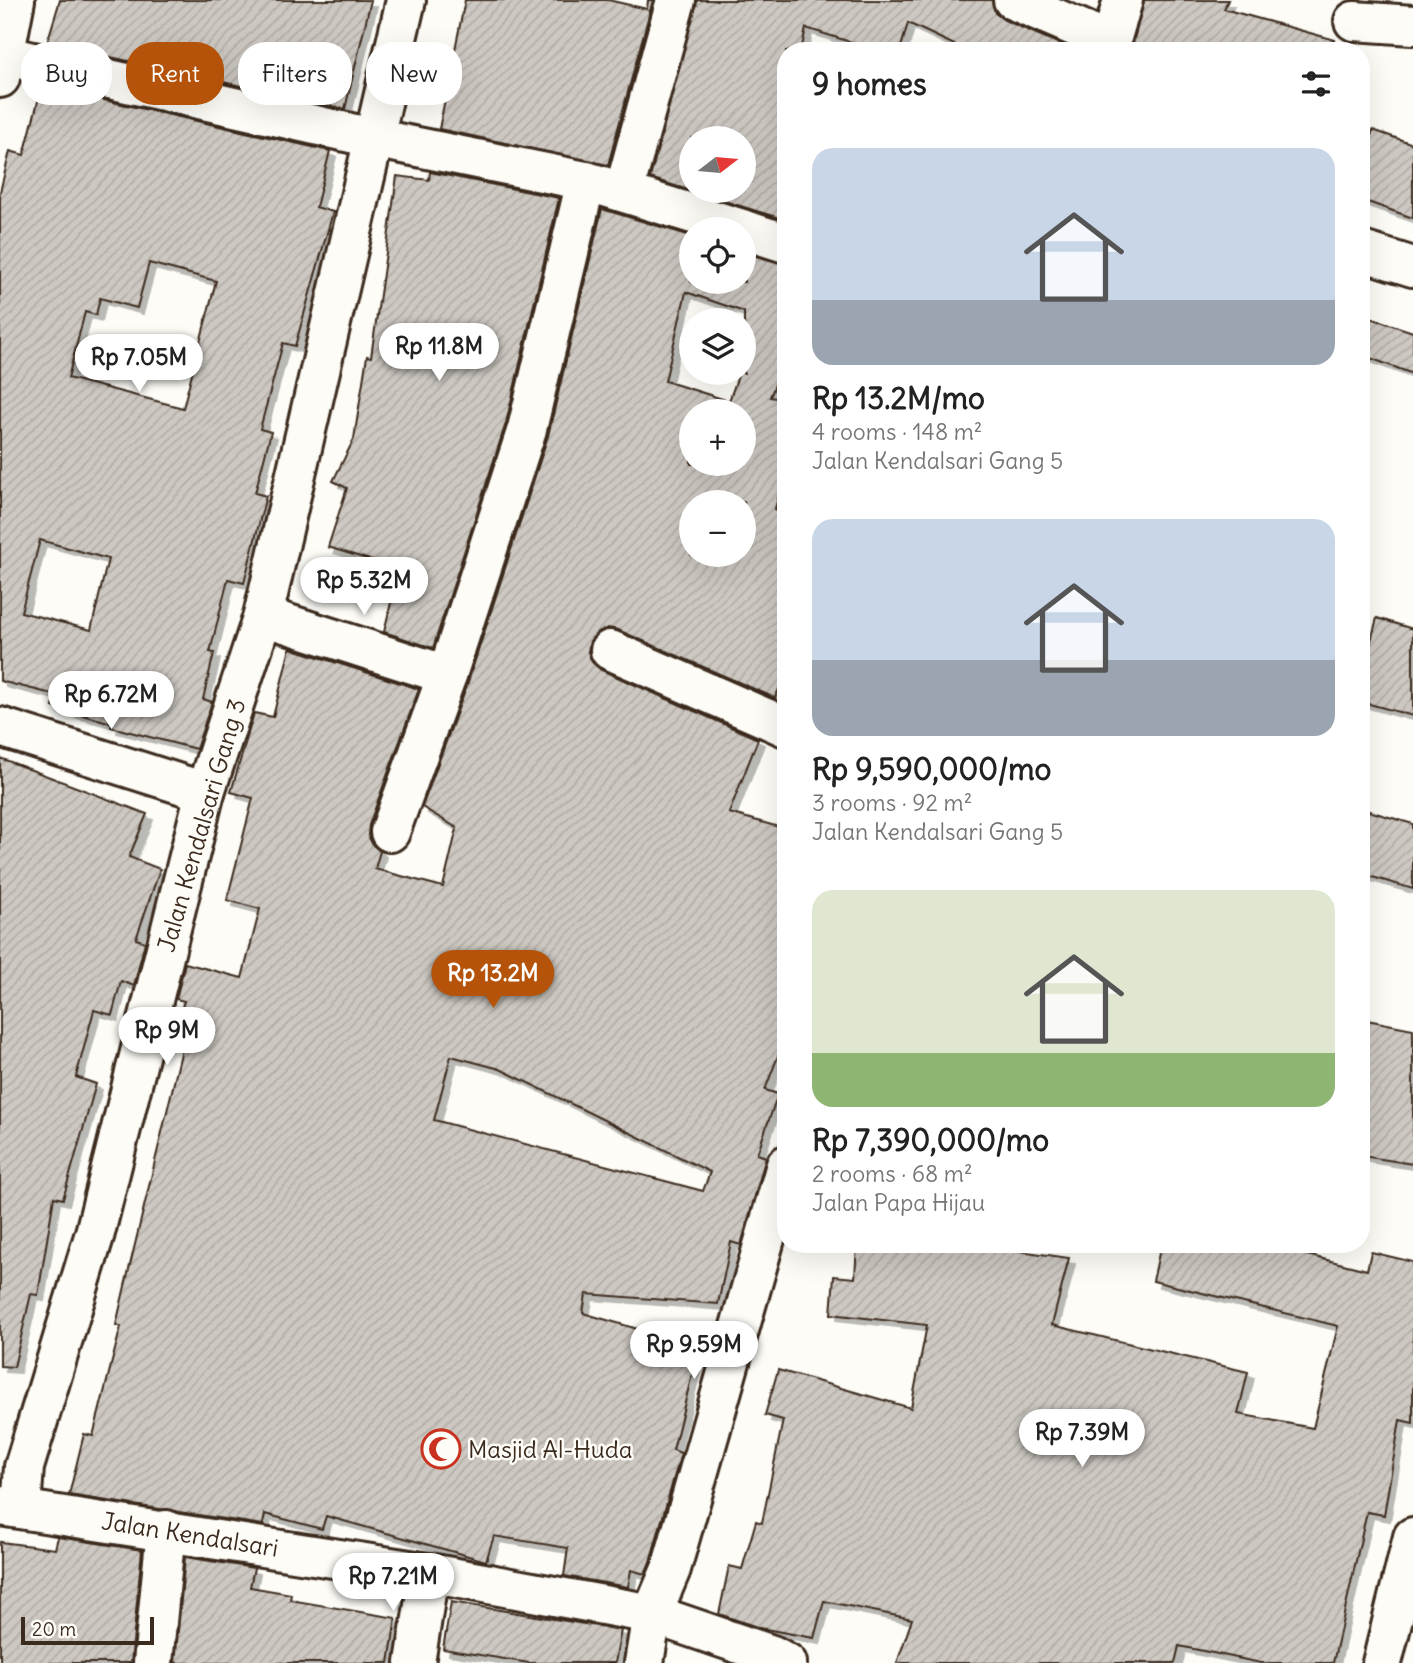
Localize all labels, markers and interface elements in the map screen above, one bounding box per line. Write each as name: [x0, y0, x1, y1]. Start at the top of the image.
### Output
chip: Buy: [21, 42, 112, 105]
chip: Rent: [126, 42, 224, 105]
chip: Filters: [238, 42, 352, 105]
chip: New: [366, 42, 462, 105]
text: 9 homes: [812, 65, 927, 103]
icon: filters: [1297, 65, 1335, 103]
north arrow: [679, 126, 756, 203]
map controls: [679, 126, 756, 567]
icon: home: [1011, 194, 1137, 320]
button: locate: [679, 217, 756, 294]
button: layers: [679, 308, 756, 385]
pin: Rp 11.8M: [367, 324, 511, 383]
text: Rp 11.8M: [395, 331, 483, 360]
pin: Rp 7.05M: [67, 334, 211, 394]
text: Rp 7.05M: [91, 342, 187, 371]
text: Rp 13.2M/mo: [812, 379, 985, 417]
button: +: [679, 399, 756, 476]
text: 4 rooms · 148 m²: [812, 417, 982, 446]
text: Jalan Kendalsari Gang 5: [812, 446, 1063, 475]
button: −: [679, 490, 756, 567]
pin: Rp 5.32M: [292, 558, 436, 617]
text: Rp 5.32M: [316, 565, 412, 594]
icon: home: [1011, 565, 1137, 691]
pin: Rp 6.72M: [39, 672, 183, 731]
text: Rp 6.72M: [64, 679, 158, 708]
street label: Jalan Kendalsari Gang 3: [150, 695, 252, 955]
text: Rp 9,590,000/mo: [812, 750, 1051, 788]
text: 3 rooms · 92 m²: [812, 788, 972, 817]
text: Jalan Kendalsari Gang 5: [812, 817, 1063, 846]
icon: home: [1011, 936, 1137, 1062]
pin: Rp 13.2M: [421, 950, 565, 1010]
text: Rp 13.2M: [447, 958, 539, 987]
pin: Rp 9M: [118, 1007, 216, 1067]
text: Rp 9M: [134, 1015, 200, 1044]
text: Rp 7,390,000/mo: [812, 1121, 1049, 1159]
text: 2 rooms · 68 m²: [812, 1159, 973, 1188]
text: Jalan Papa Hijau: [812, 1188, 985, 1217]
pin: Rp 9.59M: [622, 1322, 766, 1381]
text: Rp 9.59M: [646, 1329, 742, 1358]
pin: Rp 7.39M: [1010, 1410, 1154, 1469]
text: Rp 7.39M: [1035, 1417, 1129, 1446]
mosque icon: Masjid Al-Huda: [420, 1428, 462, 1470]
place label: Masjid Al-Huda: [468, 1434, 633, 1464]
street label: Jalan Kendalsari: [99, 1505, 281, 1563]
pin: Rp 7.21M: [321, 1554, 465, 1613]
text: Rp 7.21M: [348, 1561, 438, 1590]
scale bar: [21, 1614, 154, 1646]
text: 20 m: [32, 1617, 76, 1641]

